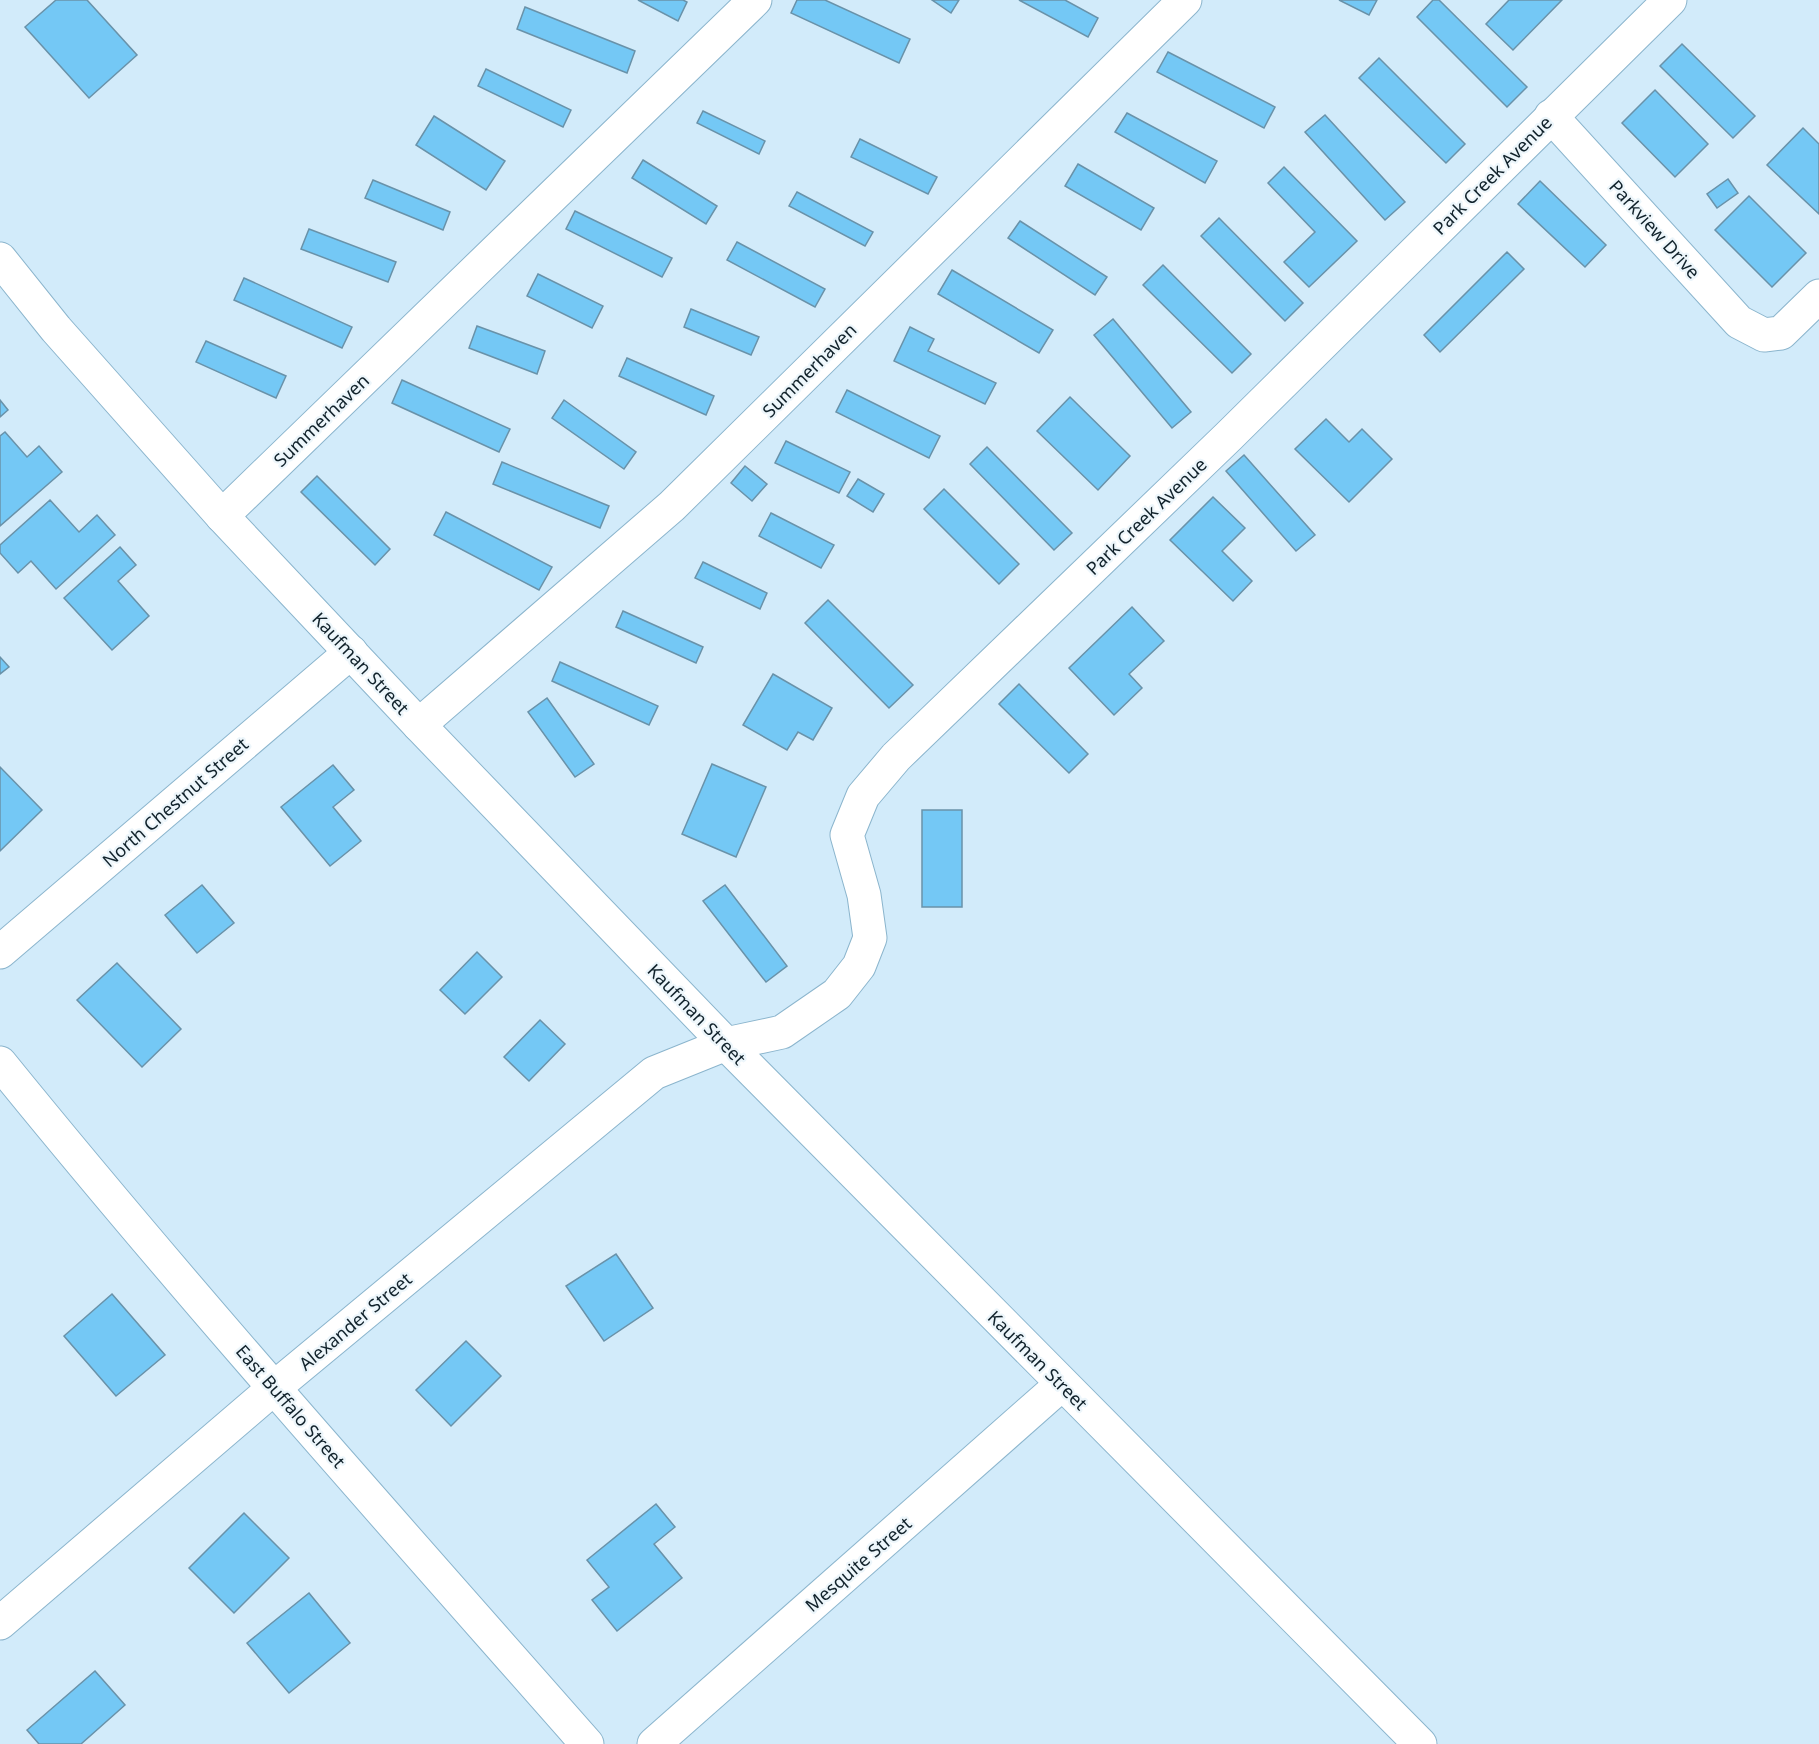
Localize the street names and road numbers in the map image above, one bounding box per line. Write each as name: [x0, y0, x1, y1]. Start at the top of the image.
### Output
street label: Park Creek Avenue: [1427, 110, 1557, 240]
street label: Parkview Drive: [1604, 175, 1706, 283]
street label: Summerhaven: [757, 318, 861, 422]
street label: Summerhaven: [268, 368, 374, 472]
street label: Park Creek Avenue: [1080, 452, 1212, 580]
street label: Kaufman Street: [307, 607, 415, 720]
street label: North Chestnut Street: [97, 732, 253, 872]
street label: Kaufman Street: [643, 958, 752, 1070]
street label: Alexander Street: [294, 1266, 417, 1375]
street label: Kaufman Street: [983, 1305, 1093, 1415]
street label: East Buffalo Street: [231, 1339, 351, 1473]
street label: Mesquite Street: [800, 1511, 917, 1617]

